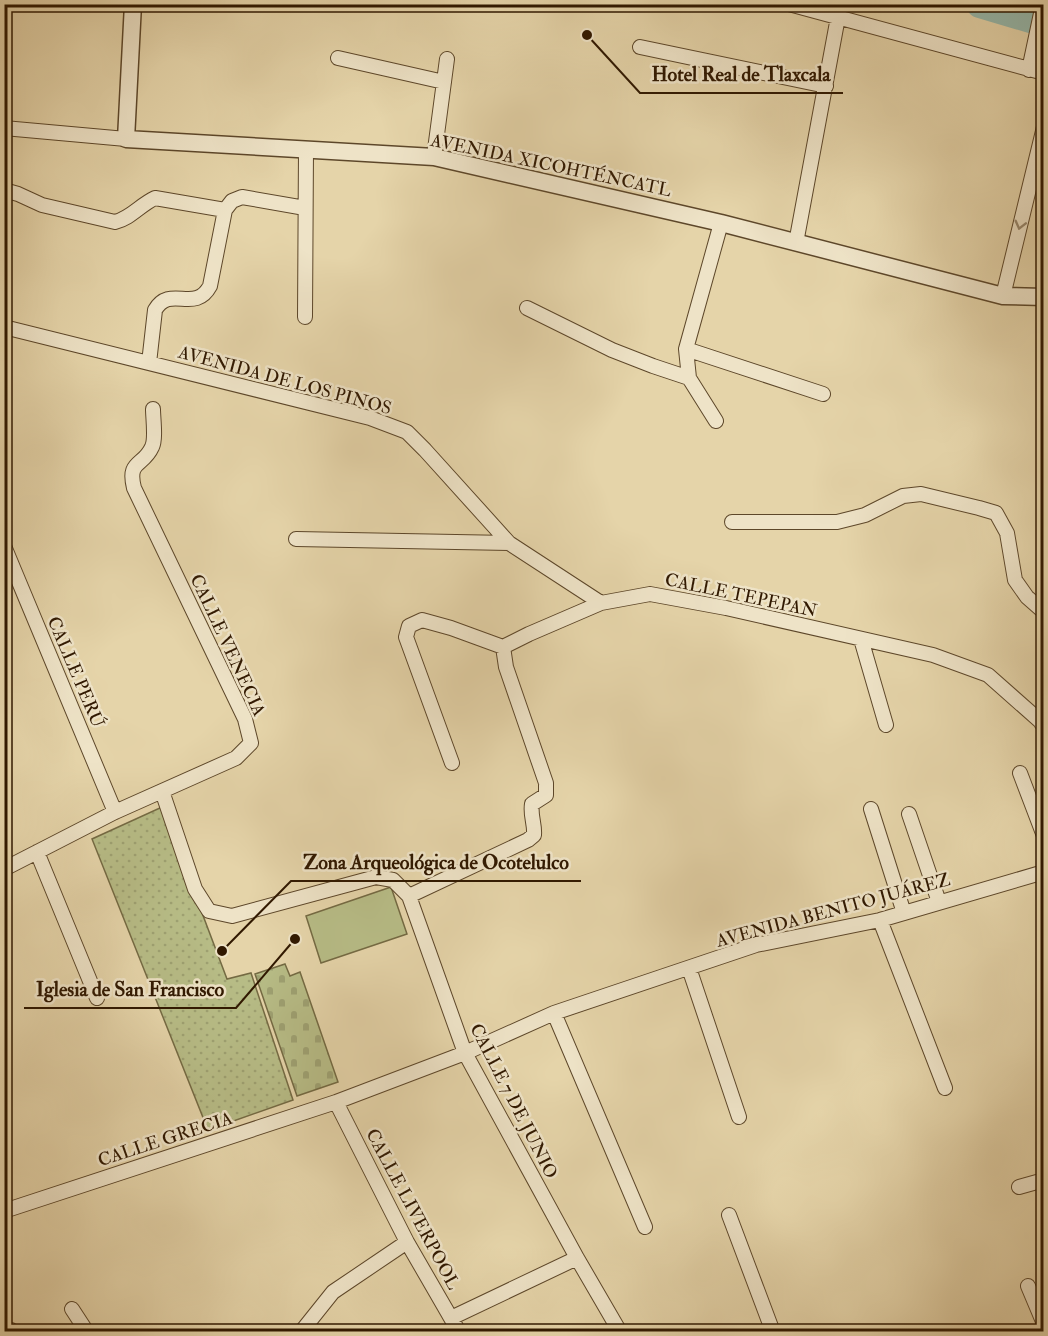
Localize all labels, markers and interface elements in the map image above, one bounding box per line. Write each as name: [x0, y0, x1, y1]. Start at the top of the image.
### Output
callout: Hotel Real de Tlaxcala: [640, 55, 843, 93]
text: Hotel Real de Tlaxcala: [652, 62, 831, 87]
street label: AVENIDA XICOHTÉNCATL: [428, 129, 673, 202]
one-way arrow: [1014, 220, 1027, 230]
street label: AVENIDA DE LOS PINOS: [175, 341, 394, 420]
street label: CALLE TEPEPAN: [663, 568, 819, 623]
street label: CALLE VENECIA: [185, 571, 271, 720]
street label: CALLE PERÚ: [42, 613, 109, 731]
callout: Zona Arqueológica de Ocotelulco: [291, 843, 581, 881]
text: Zona Arqueológica de Ocotelulco: [303, 850, 569, 876]
street label: AVENIDA BENITO JUÁREZ: [713, 868, 953, 953]
callout: Iglesia de San Francisco: [24, 970, 236, 1008]
text: Iglesia de San Francisco: [36, 977, 224, 1003]
street label: CALLE 7 DE JUNIO: [464, 1020, 563, 1183]
street label: CALLE GRECIA: [95, 1107, 236, 1172]
street label: CALLE LIVERPOOL: [360, 1125, 465, 1294]

